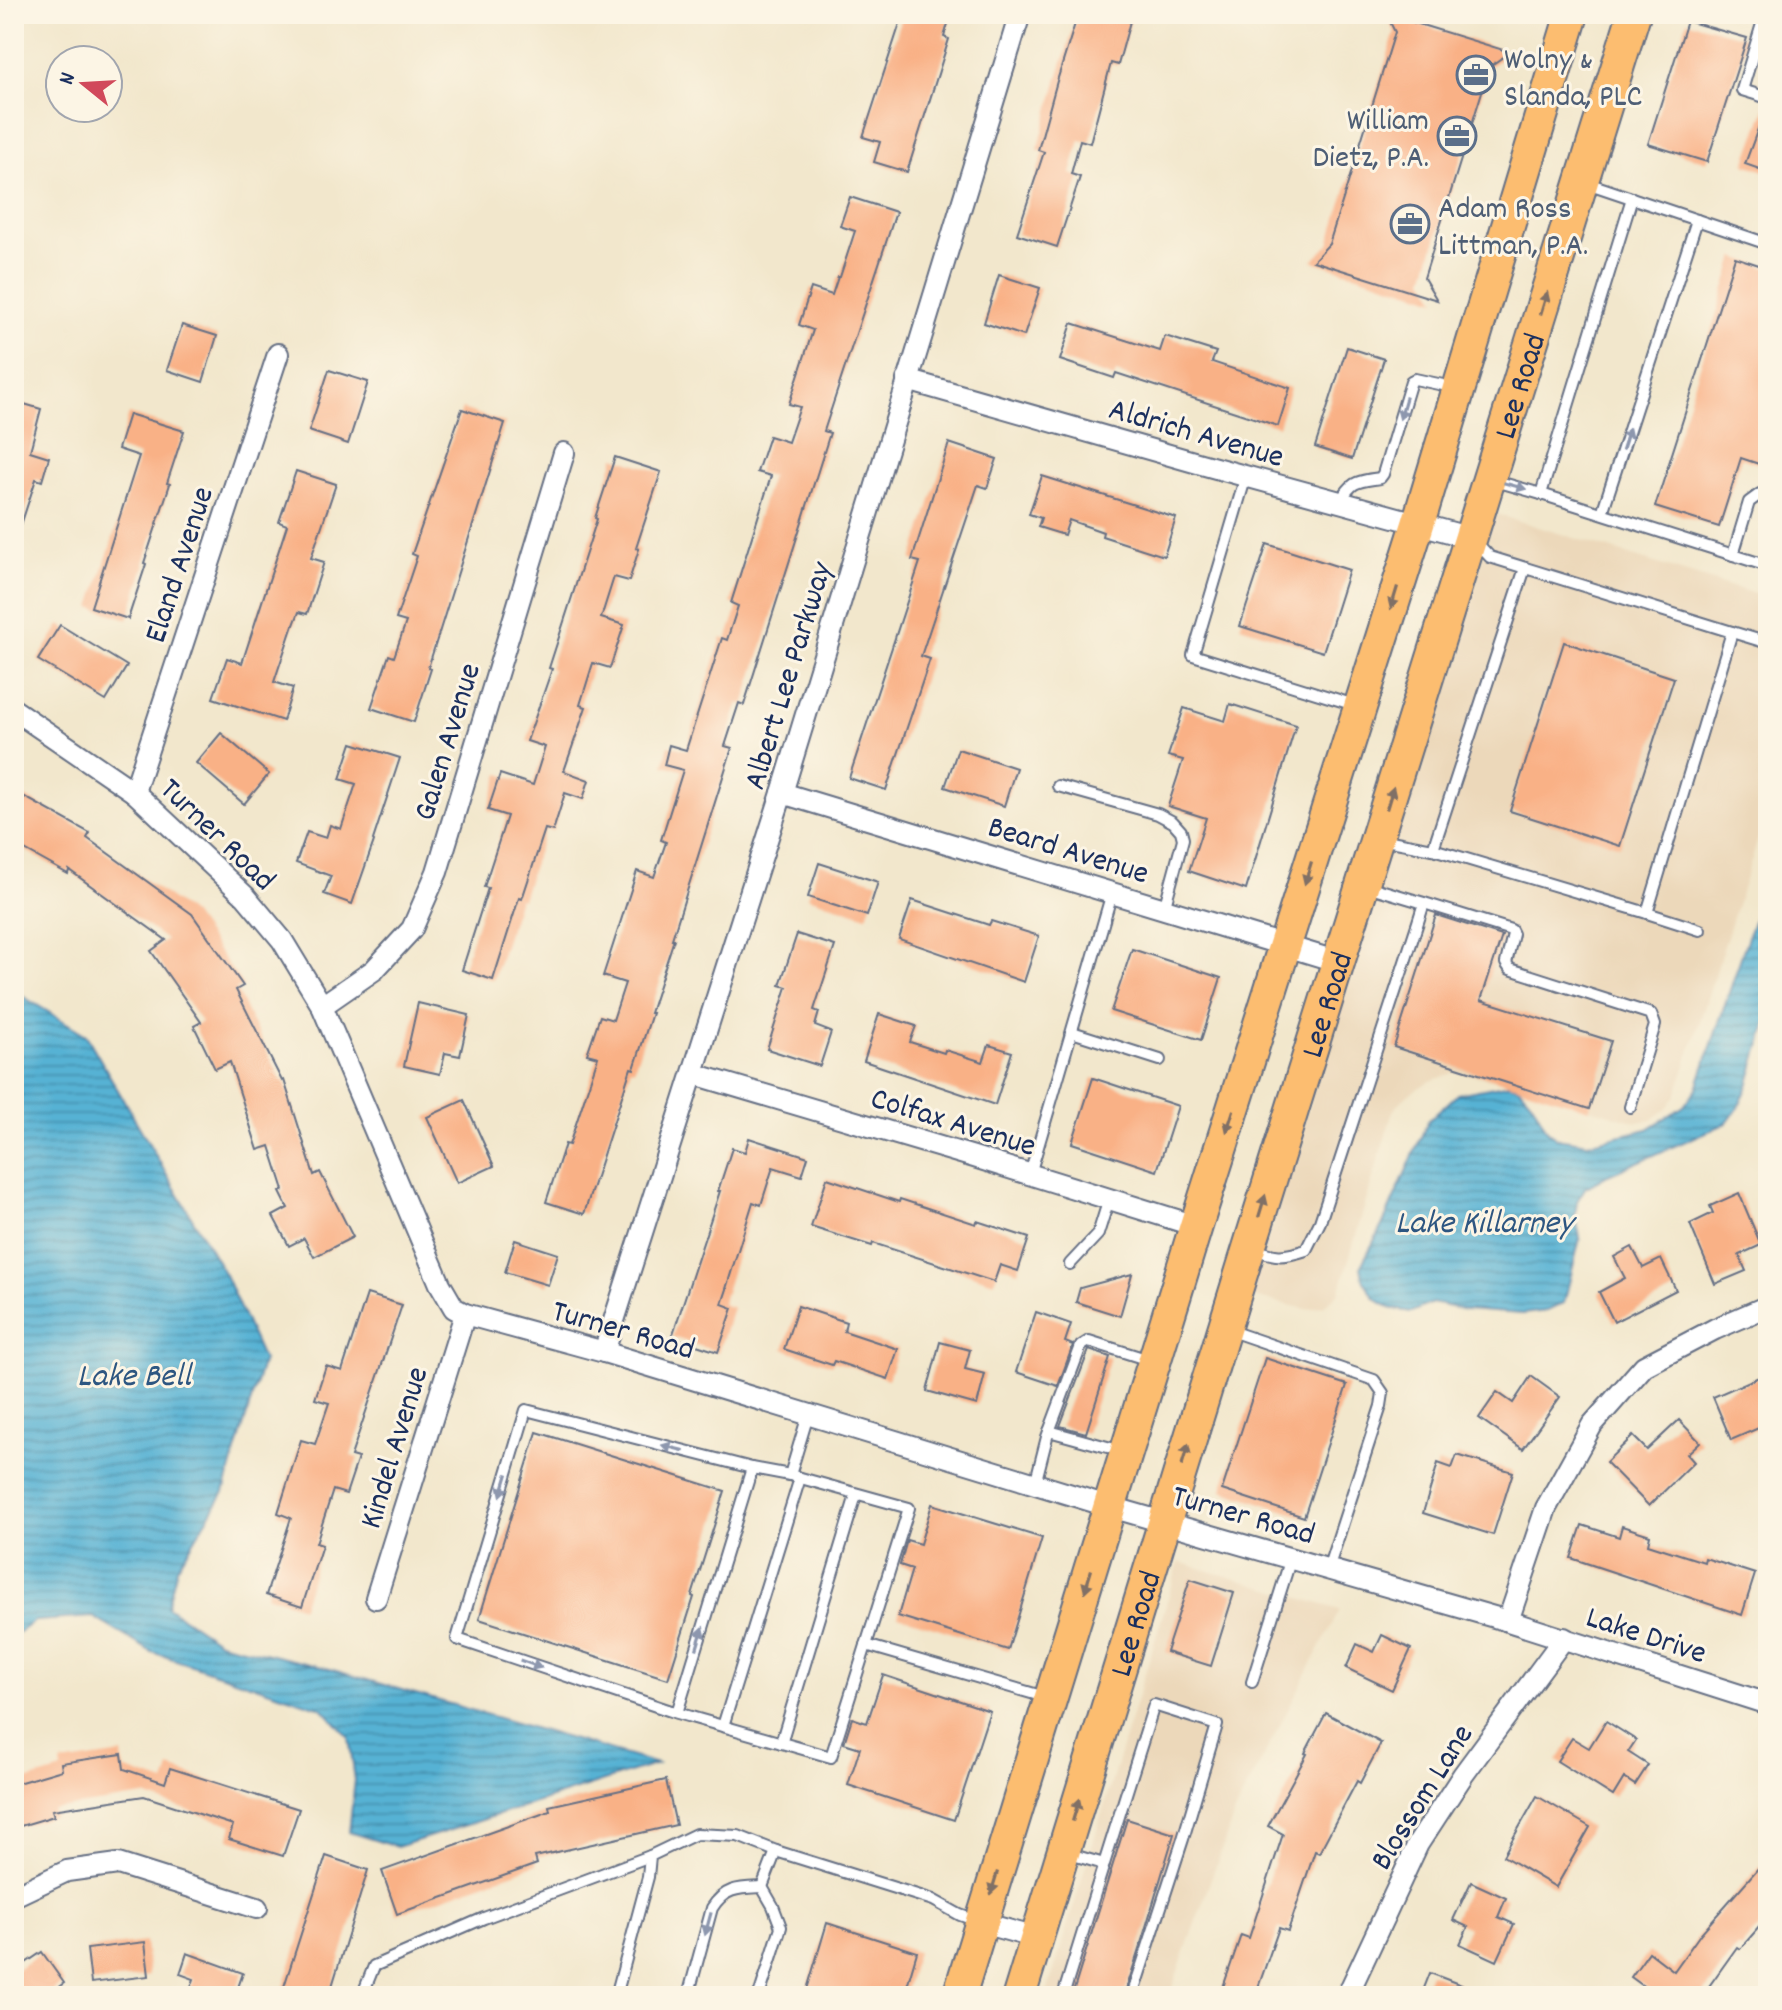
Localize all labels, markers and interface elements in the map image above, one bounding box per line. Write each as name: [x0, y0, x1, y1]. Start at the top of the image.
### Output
place label: Wolny & Slanda, PLC: [1504, 39, 1642, 122]
north arrow: [44, 44, 124, 124]
office icon: Wolny & Slanda, PLC: [1455, 54, 1497, 96]
text: N: [52, 69, 85, 89]
place label: William Dietz, P.A.: [1313, 100, 1429, 183]
office icon: William Dietz, P.A.: [1436, 115, 1478, 157]
place label: Adam Ross Littman, P.A.: [1438, 188, 1588, 271]
office icon: Adam Ross Littman, P.A.: [1389, 203, 1431, 245]
one-way arrow: [1539, 291, 1551, 315]
street label: Lee Road: [1485, 328, 1561, 446]
street label: Aldrich Avenue: [1103, 389, 1289, 483]
one-way arrow: [1396, 397, 1409, 421]
one-way arrow: [1620, 427, 1633, 451]
one-way arrow: [1504, 480, 1528, 493]
street label: Eland Avenue: [135, 481, 229, 650]
street label: Albert Lee Parkway: [734, 556, 848, 796]
one-way arrow: [1387, 586, 1400, 610]
street label: Galen Avenue: [404, 658, 496, 827]
street label: Turner Road: [147, 769, 284, 904]
one-way arrow: [1384, 785, 1397, 809]
street label: Beard Avenue: [981, 807, 1154, 899]
one-way arrow: [1302, 861, 1314, 885]
street label: Lee Road: [1292, 947, 1368, 1064]
street label: Colfax Avenue: [864, 1078, 1041, 1172]
one-way arrow: [1223, 1109, 1236, 1133]
one-way arrow: [1256, 1194, 1269, 1218]
water label: Lake Killarney: [1395, 1201, 1577, 1250]
street label: Turner Road: [546, 1291, 699, 1375]
water label: Lake Bell: [77, 1354, 194, 1403]
street label: Kindel Avenue: [350, 1362, 443, 1535]
one-way arrow: [661, 1441, 686, 1453]
one-way arrow: [1179, 1442, 1192, 1466]
one-way arrow: [497, 1473, 510, 1497]
street label: Turner Road: [1166, 1476, 1319, 1560]
street label: Lee Road: [1100, 1566, 1176, 1683]
one-way arrow: [1081, 1570, 1094, 1594]
street label: Lake Drive: [1579, 1597, 1712, 1679]
one-way arrow: [694, 1626, 707, 1650]
one-way arrow: [520, 1658, 544, 1671]
street label: Blossom Lane: [1361, 1717, 1487, 1881]
one-way arrow: [1070, 1798, 1083, 1822]
one-way arrow: [987, 1871, 1000, 1895]
one-way arrow: [701, 1912, 714, 1936]

